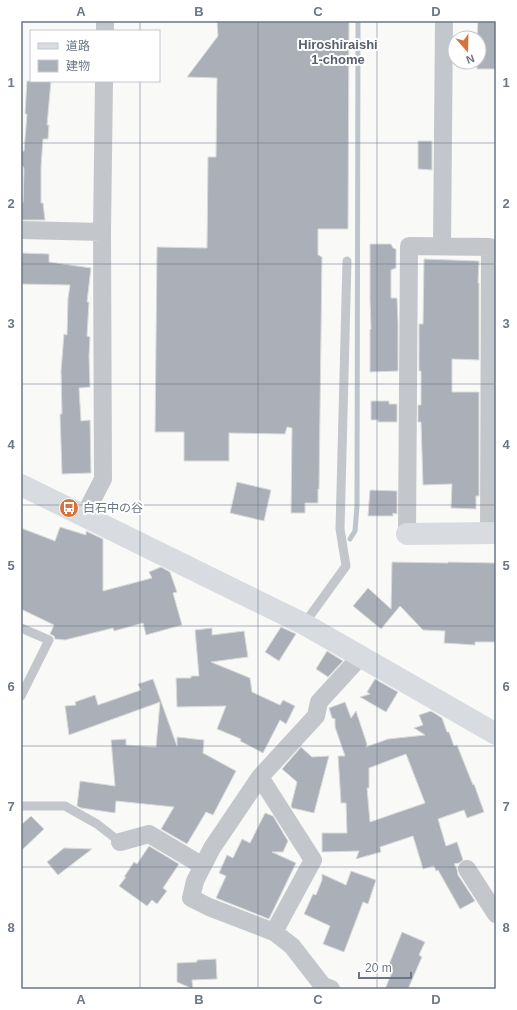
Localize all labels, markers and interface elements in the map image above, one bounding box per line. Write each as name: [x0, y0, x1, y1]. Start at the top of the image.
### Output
text: A: [76, 4, 86, 19]
text: B: [194, 4, 204, 19]
text: C: [313, 4, 323, 19]
text: D: [431, 4, 441, 19]
legend: [30, 30, 160, 82]
north arrow: [447, 30, 487, 70]
district label: Hiroshiraishi 1-chome: [298, 37, 378, 67]
text: 道路: [66, 39, 90, 53]
text: N: [465, 52, 476, 66]
text: 建物: [66, 59, 90, 73]
text: 1: [7, 75, 15, 90]
text: 1: [502, 75, 510, 90]
text: 2: [7, 196, 15, 211]
text: 2: [502, 196, 510, 211]
text: 3: [7, 316, 15, 331]
text: 3: [502, 316, 510, 331]
text: 4: [7, 437, 15, 452]
text: 4: [502, 437, 510, 452]
bus stop icon: 白石中の谷: [58, 497, 80, 519]
place label: 白石中の谷: [83, 501, 143, 515]
text: 5: [7, 558, 15, 573]
text: 5: [502, 558, 510, 573]
text: 6: [7, 679, 15, 694]
text: 6: [502, 679, 510, 694]
text: 7: [7, 799, 15, 814]
text: 7: [502, 799, 510, 814]
text: 8: [7, 920, 15, 935]
text: 8: [502, 920, 510, 935]
scale bar: [359, 954, 411, 980]
text: 20 m: [365, 961, 392, 975]
text: A: [76, 992, 86, 1007]
text: B: [194, 992, 204, 1007]
text: C: [313, 992, 323, 1007]
text: D: [431, 992, 441, 1007]

